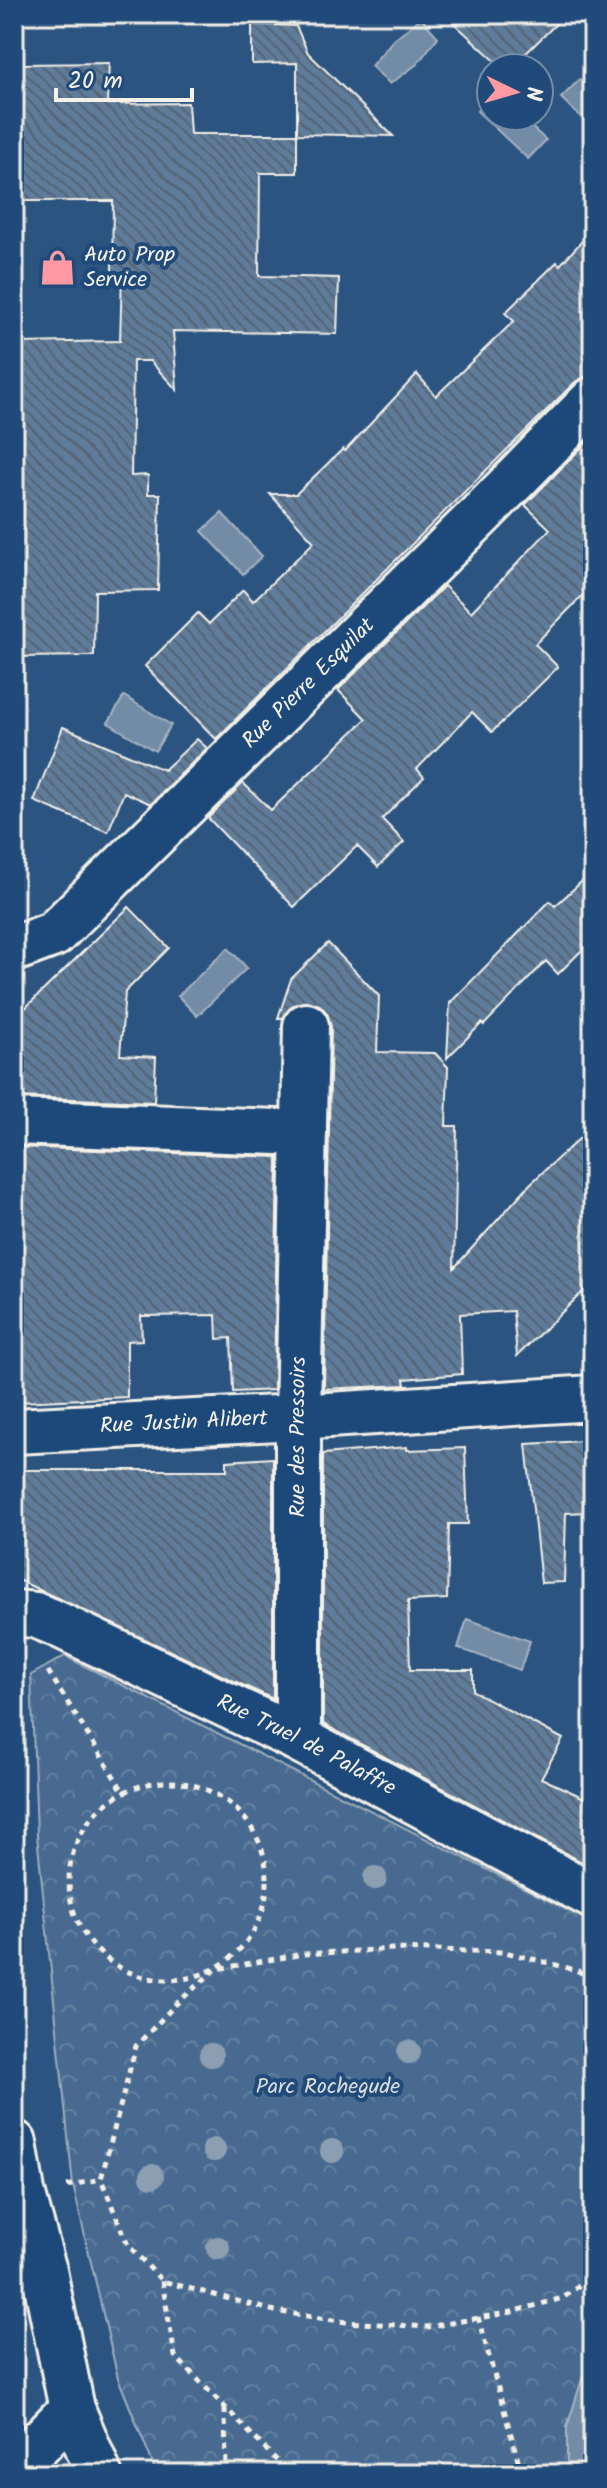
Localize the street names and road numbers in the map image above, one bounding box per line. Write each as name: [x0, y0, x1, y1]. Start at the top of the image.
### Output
street label: Rue Pierre Esquilat: [234, 609, 384, 757]
street label: Rue des Pressoirs: [281, 1355, 317, 1518]
street label: Rue Justin Alibert: [99, 1401, 269, 1444]
street label: Rue Truel de Palaffre: [210, 1685, 402, 1806]

